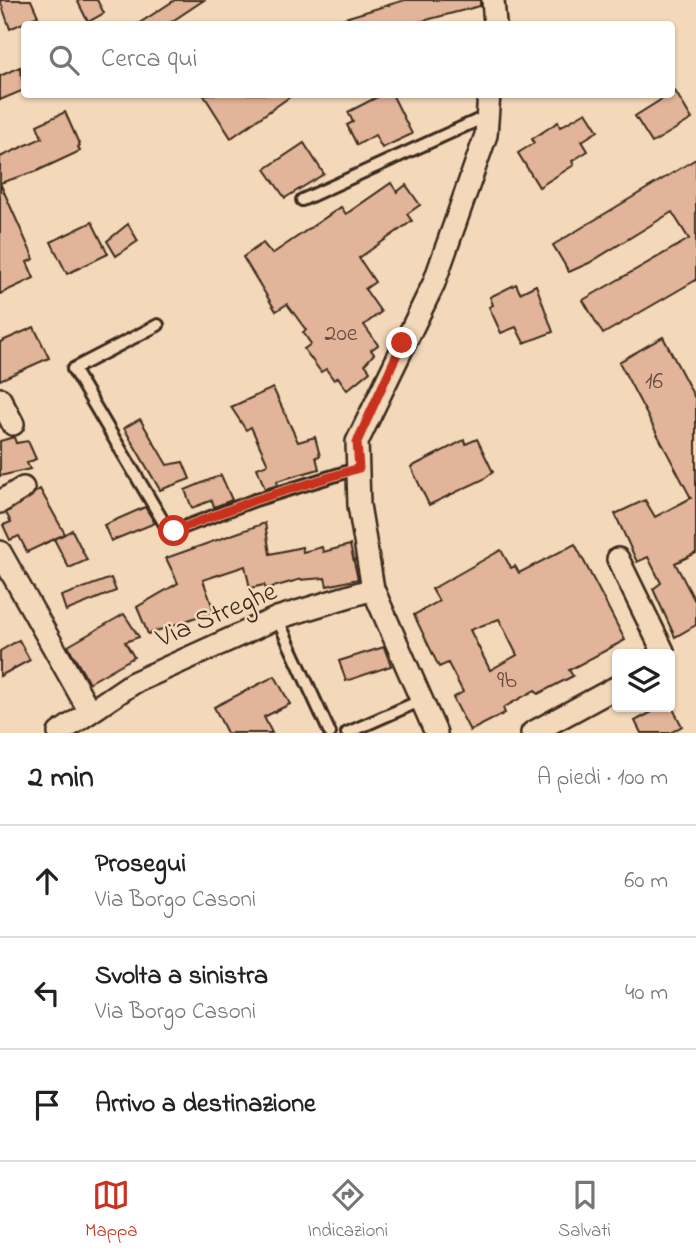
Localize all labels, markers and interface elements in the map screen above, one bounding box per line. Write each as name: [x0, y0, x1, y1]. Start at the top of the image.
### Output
search box: [21, 21, 675, 98]
icon: search: [45, 41, 83, 79]
text: Cerca qui: [101, 41, 197, 79]
house number: 20e: [324, 317, 358, 352]
route end: [386, 327, 417, 358]
house number: 16: [645, 365, 664, 400]
route start: [158, 515, 189, 546]
street label: Via Streghe: [149, 572, 284, 660]
map controls: [612, 649, 675, 712]
button: layers: [612, 649, 675, 712]
house number: 9b: [497, 664, 517, 699]
text: 2 min: [28, 757, 94, 801]
text: A piedi · 100 m: [537, 762, 668, 795]
text: Prosegui: [95, 846, 186, 884]
icon: ahead: [28, 862, 66, 900]
text: 60 m: [624, 865, 668, 898]
text: Via Borgo Casoni: [95, 884, 256, 917]
text: Svolta a sinistra: [95, 958, 268, 996]
icon: left: [28, 974, 66, 1012]
text: 40 m: [625, 977, 668, 1010]
text: Via Borgo Casoni: [95, 996, 256, 1029]
icon: arrive: [28, 1086, 66, 1124]
text: Arrivo a destinazione: [95, 1086, 316, 1124]
tab: Mappa: [85, 1176, 138, 1245]
tab: Indicazioni: [307, 1176, 388, 1245]
tab: Salvati: [558, 1176, 611, 1245]

